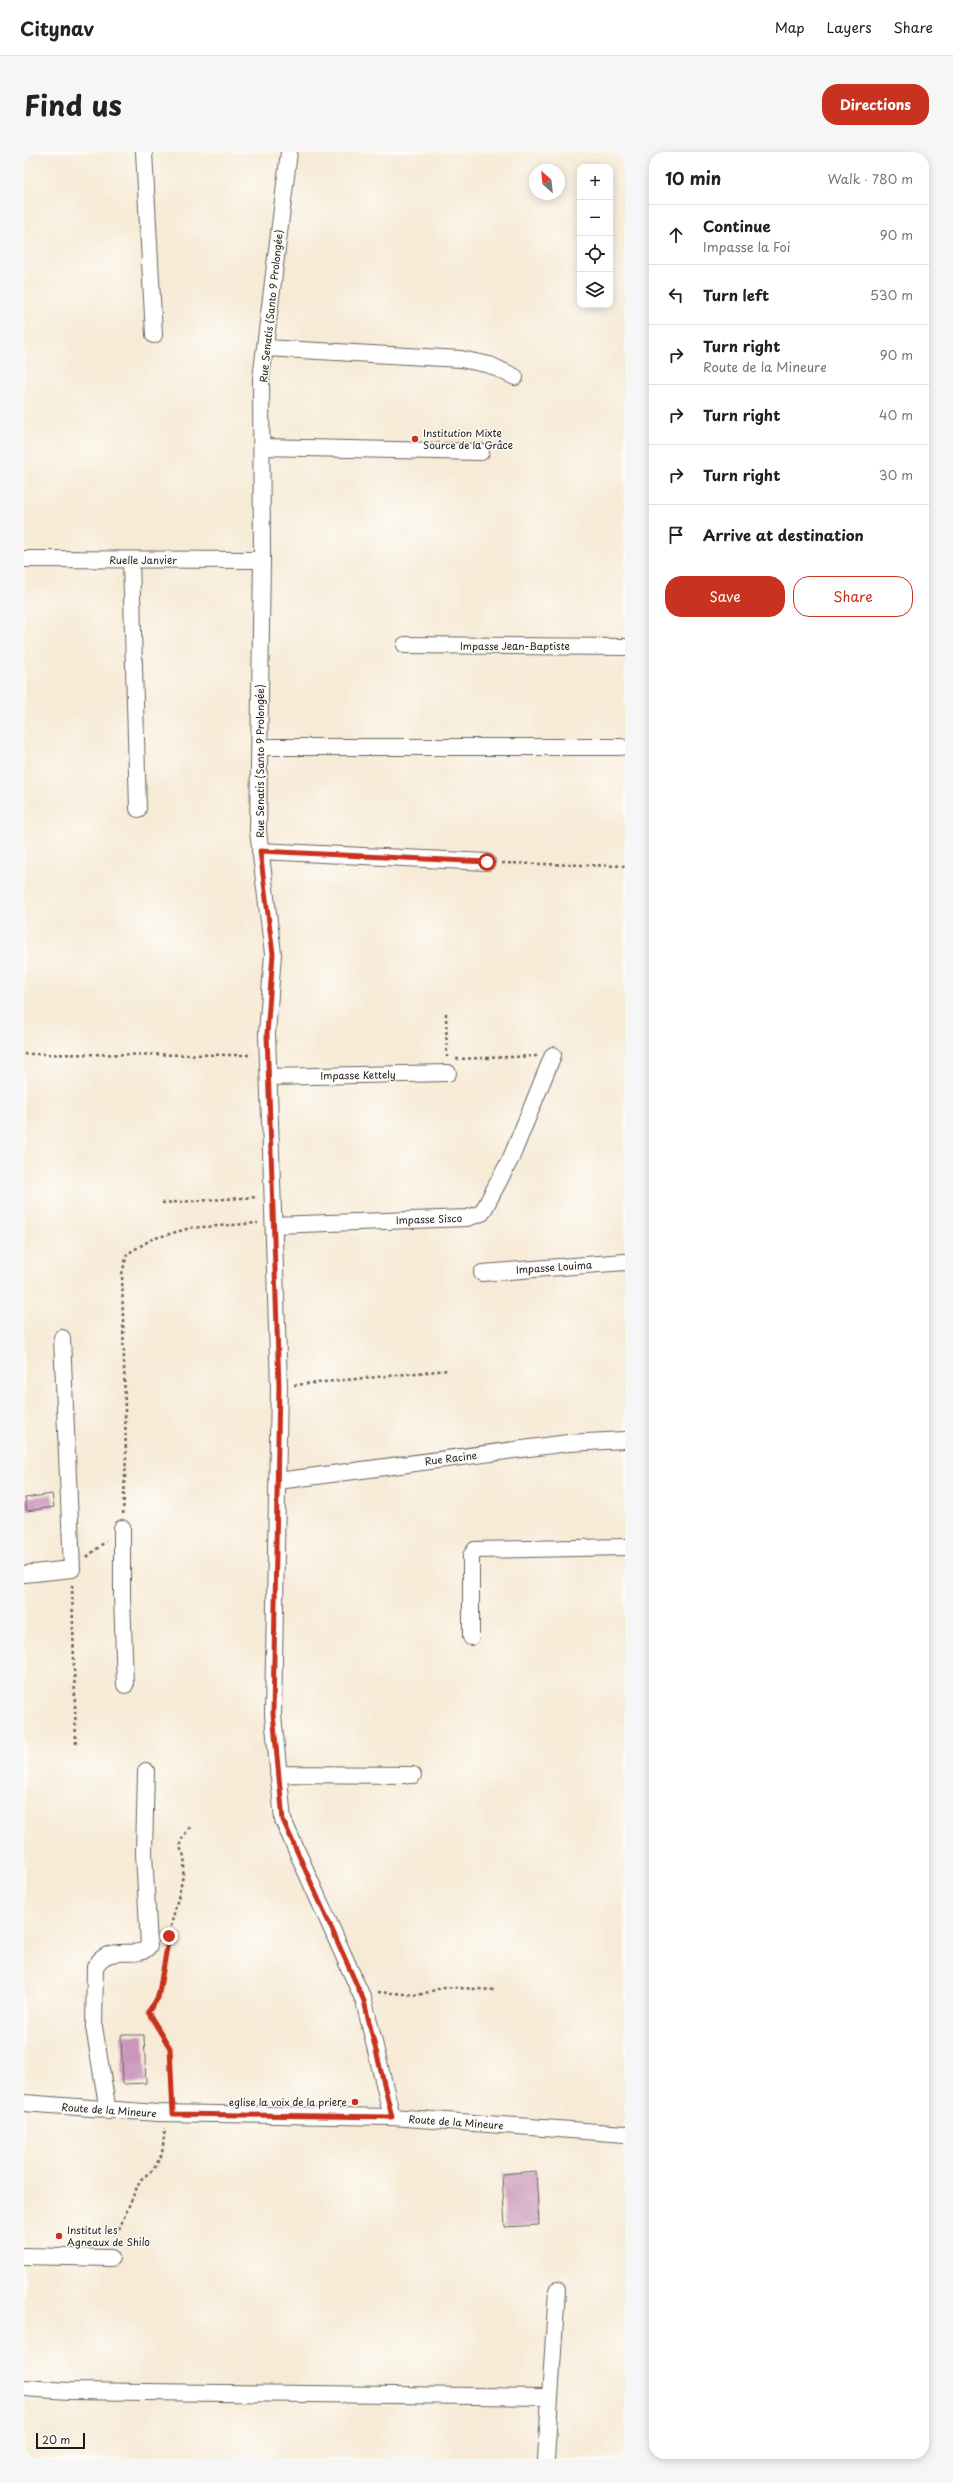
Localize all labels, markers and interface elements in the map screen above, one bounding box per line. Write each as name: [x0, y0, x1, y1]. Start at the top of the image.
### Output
text: Citynav: [20, 14, 94, 42]
text: Map: [775, 17, 805, 38]
text: Layers: [827, 17, 872, 38]
text: Share: [894, 17, 933, 38]
text: Find us: [24, 83, 122, 126]
button: Directions: [822, 84, 929, 125]
north arrow: [529, 164, 565, 200]
map controls: [577, 164, 613, 308]
button: +: [577, 164, 613, 200]
text: 10 min: [665, 165, 721, 191]
text: Walk · 780 m: [828, 169, 913, 188]
button: −: [577, 200, 613, 236]
text: Continue: [703, 214, 771, 237]
icon: ahead: [665, 224, 687, 246]
text: 90 m: [880, 225, 913, 244]
street label: Rue Senatis (Santo 9 Prolongée): [255, 229, 286, 383]
button: locate: [577, 236, 613, 272]
text: Impasse la Foi: [703, 237, 791, 256]
button: layers: [577, 272, 613, 308]
text: Turn left: [703, 283, 769, 306]
icon: left: [665, 284, 687, 306]
text: 530 m: [870, 285, 913, 304]
text: Turn right: [703, 334, 780, 357]
icon: right: [665, 344, 687, 366]
text: 90 m: [880, 345, 913, 364]
text: Route de la Mineure: [703, 357, 827, 376]
text: Turn right: [703, 403, 780, 426]
icon: right: [665, 404, 687, 426]
text: 40 m: [879, 405, 913, 424]
place label: Institution Mixte Source de la Grâce: [423, 425, 513, 452]
marker: Institution Mixte Source de la Grâce: [410, 434, 420, 444]
text: Turn right: [703, 463, 780, 486]
icon: right: [665, 464, 687, 486]
text: 30 m: [879, 465, 913, 484]
text: Arrive at destination: [703, 523, 864, 546]
icon: arrive: [665, 524, 687, 546]
street label: Ruelle Janvier: [109, 552, 177, 567]
button: Save: [665, 576, 785, 617]
button: Share: [793, 576, 913, 617]
street label: Impasse Jean-Baptiste: [460, 638, 570, 653]
street label: Rue Senatis (Santo 9 Prolongée): [252, 684, 267, 838]
route start: [478, 853, 496, 871]
street label: Impasse Kettely: [320, 1066, 396, 1083]
street label: Impasse Sisco: [396, 1210, 463, 1227]
street label: Impasse Louima: [515, 1256, 593, 1277]
street label: Rue Racine: [424, 1447, 478, 1468]
route end: [160, 1927, 178, 1945]
place label: eglise la voix de la priere: [229, 2094, 348, 2109]
marker: eglise la voix de la priere: [350, 2097, 360, 2107]
street label: Route de la Mineure: [61, 2099, 157, 2120]
street label: Route de la Mineure: [408, 2111, 504, 2132]
place label: Institut les Agneaux de Shilo: [67, 2222, 150, 2249]
marker: Institut les Agneaux de Shilo: [54, 2231, 64, 2241]
scale bar: [36, 2431, 85, 2450]
text: 20 m: [42, 2431, 70, 2448]

